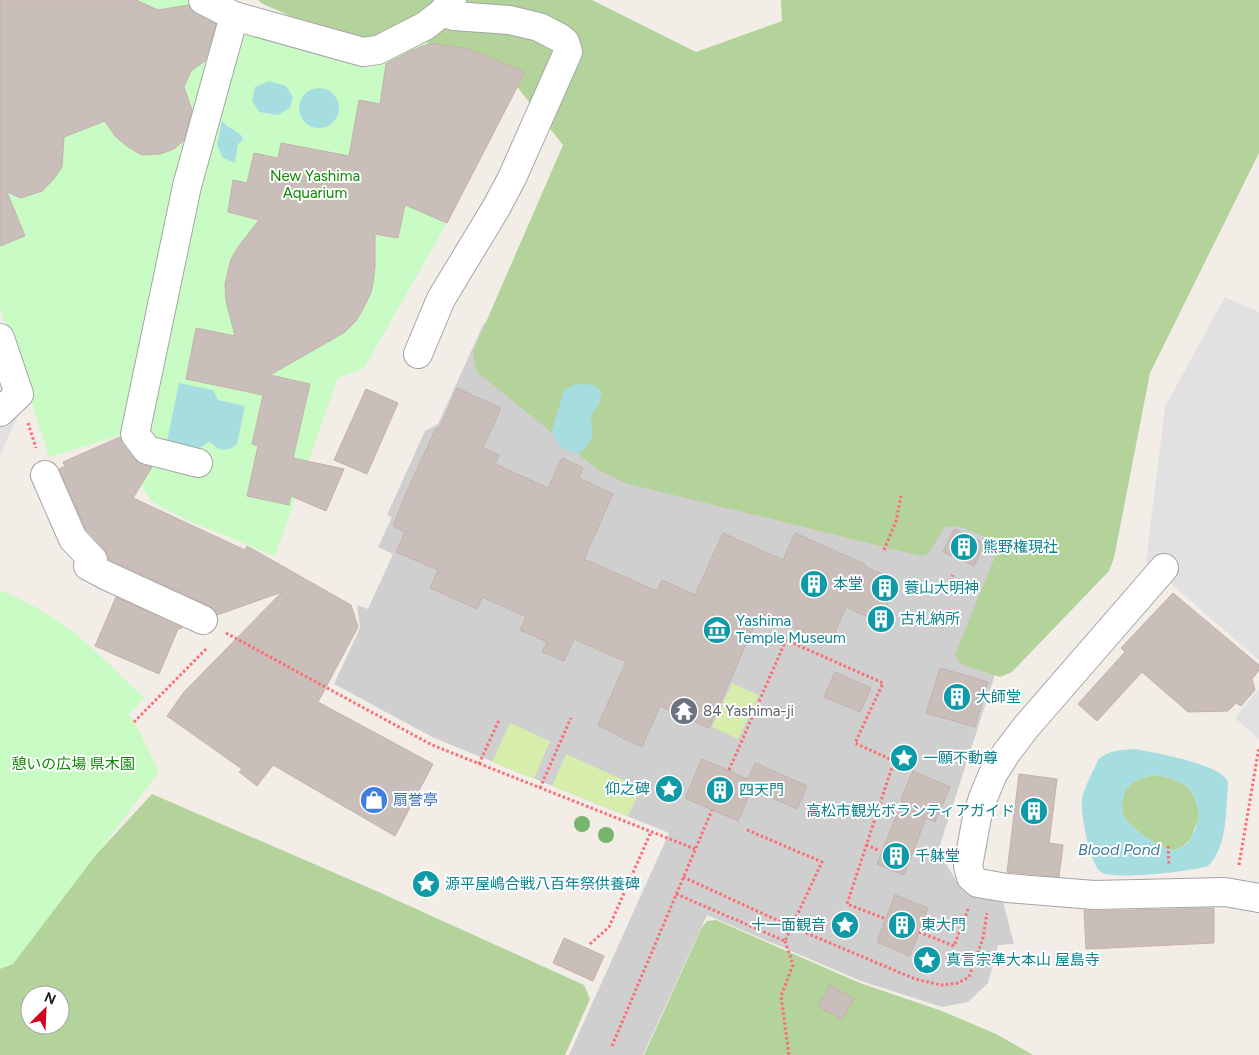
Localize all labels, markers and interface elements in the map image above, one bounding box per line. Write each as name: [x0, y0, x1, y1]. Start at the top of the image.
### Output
park label: New Yashima Aquarium: [270, 167, 360, 202]
building icon: 熊野権現社: [949, 532, 979, 562]
place label: 熊野権現社: [983, 538, 1058, 556]
building icon: 本堂: [799, 569, 829, 599]
building icon: 蓑山大明神: [870, 573, 900, 603]
place label: 本堂: [833, 575, 863, 593]
place label: 蓑山大明神: [904, 579, 979, 597]
building icon: 古札納所: [866, 604, 896, 634]
place label: 古札納所: [900, 610, 960, 628]
place label: Yashima Temple Museum: [736, 612, 846, 647]
museum icon: Yashima Temple Museum: [702, 615, 732, 645]
building icon: 大師堂: [942, 682, 972, 712]
place label: 大師堂: [976, 688, 1021, 706]
temple icon: 84 Yashima-ji: [669, 696, 699, 726]
place label: 84 Yashima-ji: [703, 702, 794, 720]
place icon: 一願不動尊: [889, 743, 919, 773]
place label: 一願不動尊: [923, 749, 998, 767]
park label: 憩いの広場 県木園: [11, 755, 135, 773]
place icon: 仰之碑: [654, 774, 684, 804]
building icon: 四天門: [705, 775, 735, 805]
place label: 仰之碑: [604, 780, 650, 798]
place label: 四天門: [739, 781, 784, 799]
shop icon: 扇誉亭: [359, 785, 389, 815]
place label: 扇誉亭: [393, 791, 438, 809]
building icon: 高松市観光ボランティアガイド: [1019, 796, 1049, 826]
place label: 高松市観光ボランティアガイド: [806, 802, 1015, 820]
water label: Blood Pond: [1078, 840, 1161, 859]
building icon: 千躰堂: [881, 841, 911, 871]
place label: 千躰堂: [915, 847, 960, 865]
place icon: 源平屋嶋合戦八百年祭供養碑: [411, 869, 441, 899]
place label: 源平屋嶋合戦八百年祭供養碑: [445, 875, 640, 893]
place icon: 十一面観音: [830, 910, 860, 940]
building icon: 東大門: [887, 910, 917, 940]
place label: 十一面観音: [751, 916, 826, 934]
place label: 東大門: [921, 916, 966, 934]
place icon: 真言宗準大本山 屋島寺: [912, 945, 942, 975]
place label: 真言宗準大本山 屋島寺: [946, 951, 1100, 969]
north arrow: [20, 985, 70, 1035]
text: N: [42, 989, 58, 1009]

